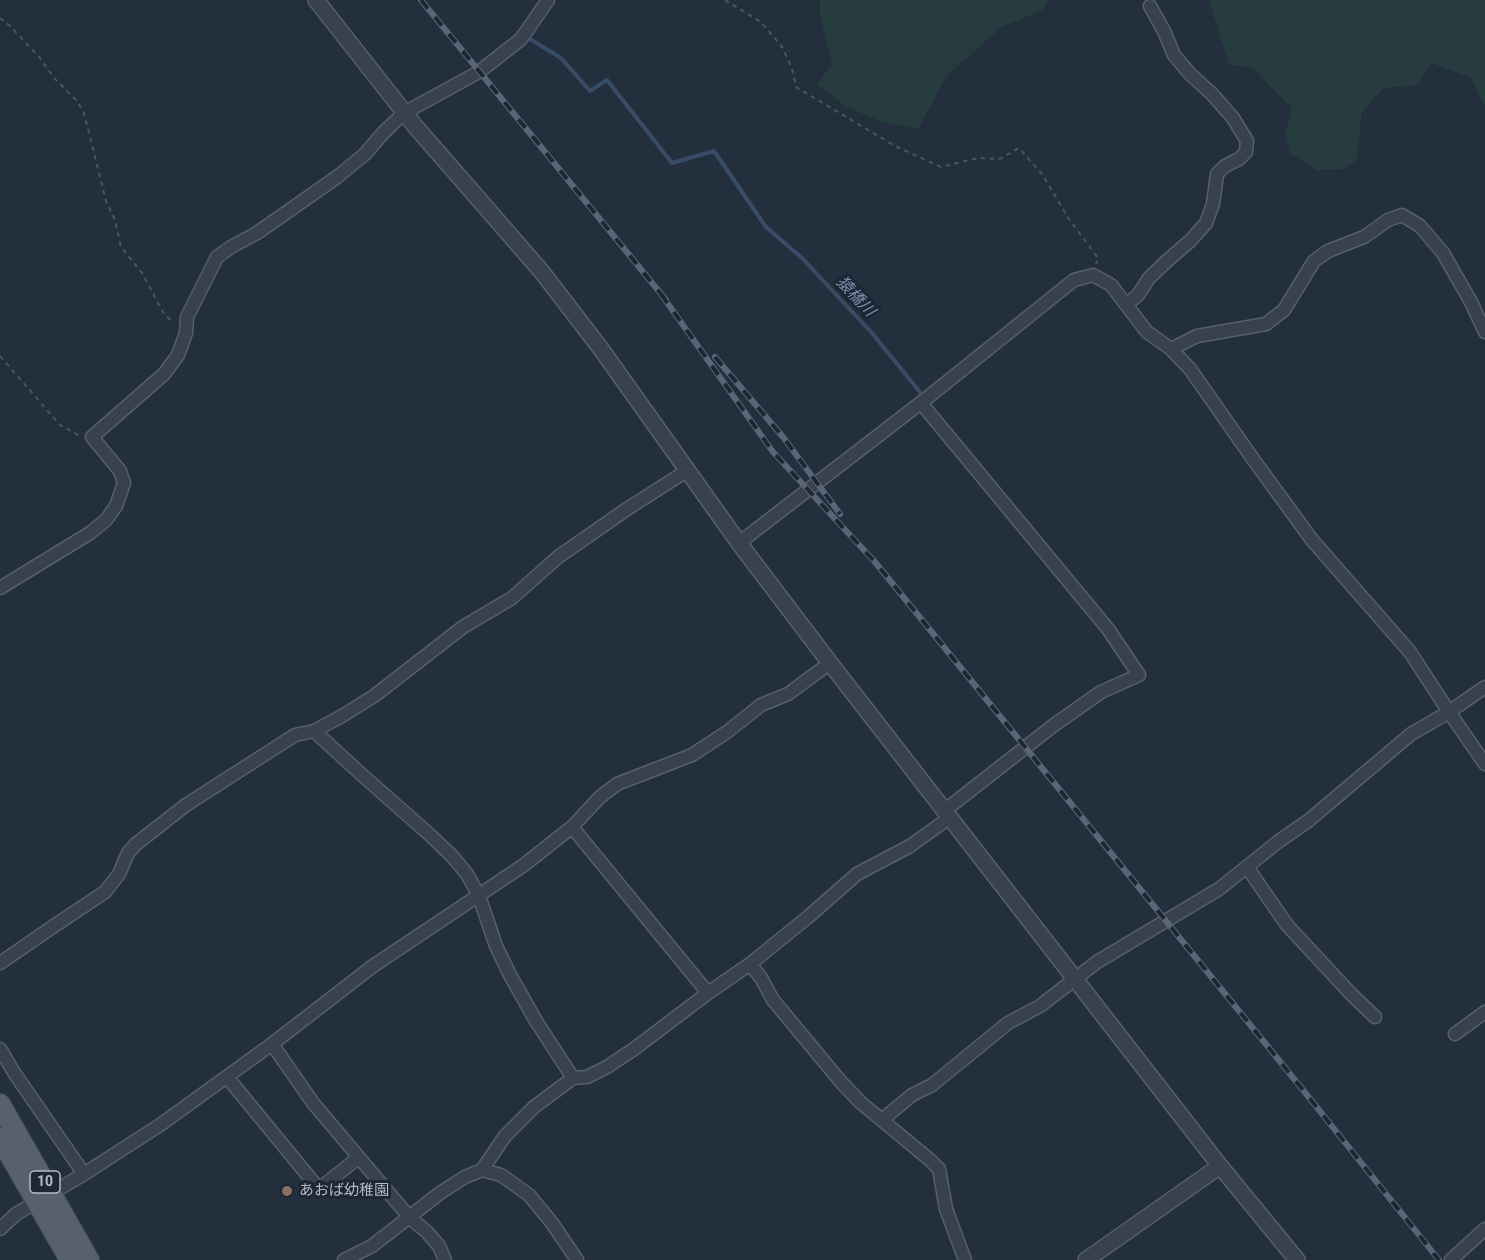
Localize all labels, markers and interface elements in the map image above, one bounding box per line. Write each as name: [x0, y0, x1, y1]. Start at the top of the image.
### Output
water label: 猿橋川: [832, 273, 878, 321]
road number: 10: [30, 1171, 60, 1193]
place label: あおば幼稚園: [299, 1182, 389, 1200]
marker: あおば幼稚園: [280, 1184, 294, 1198]

